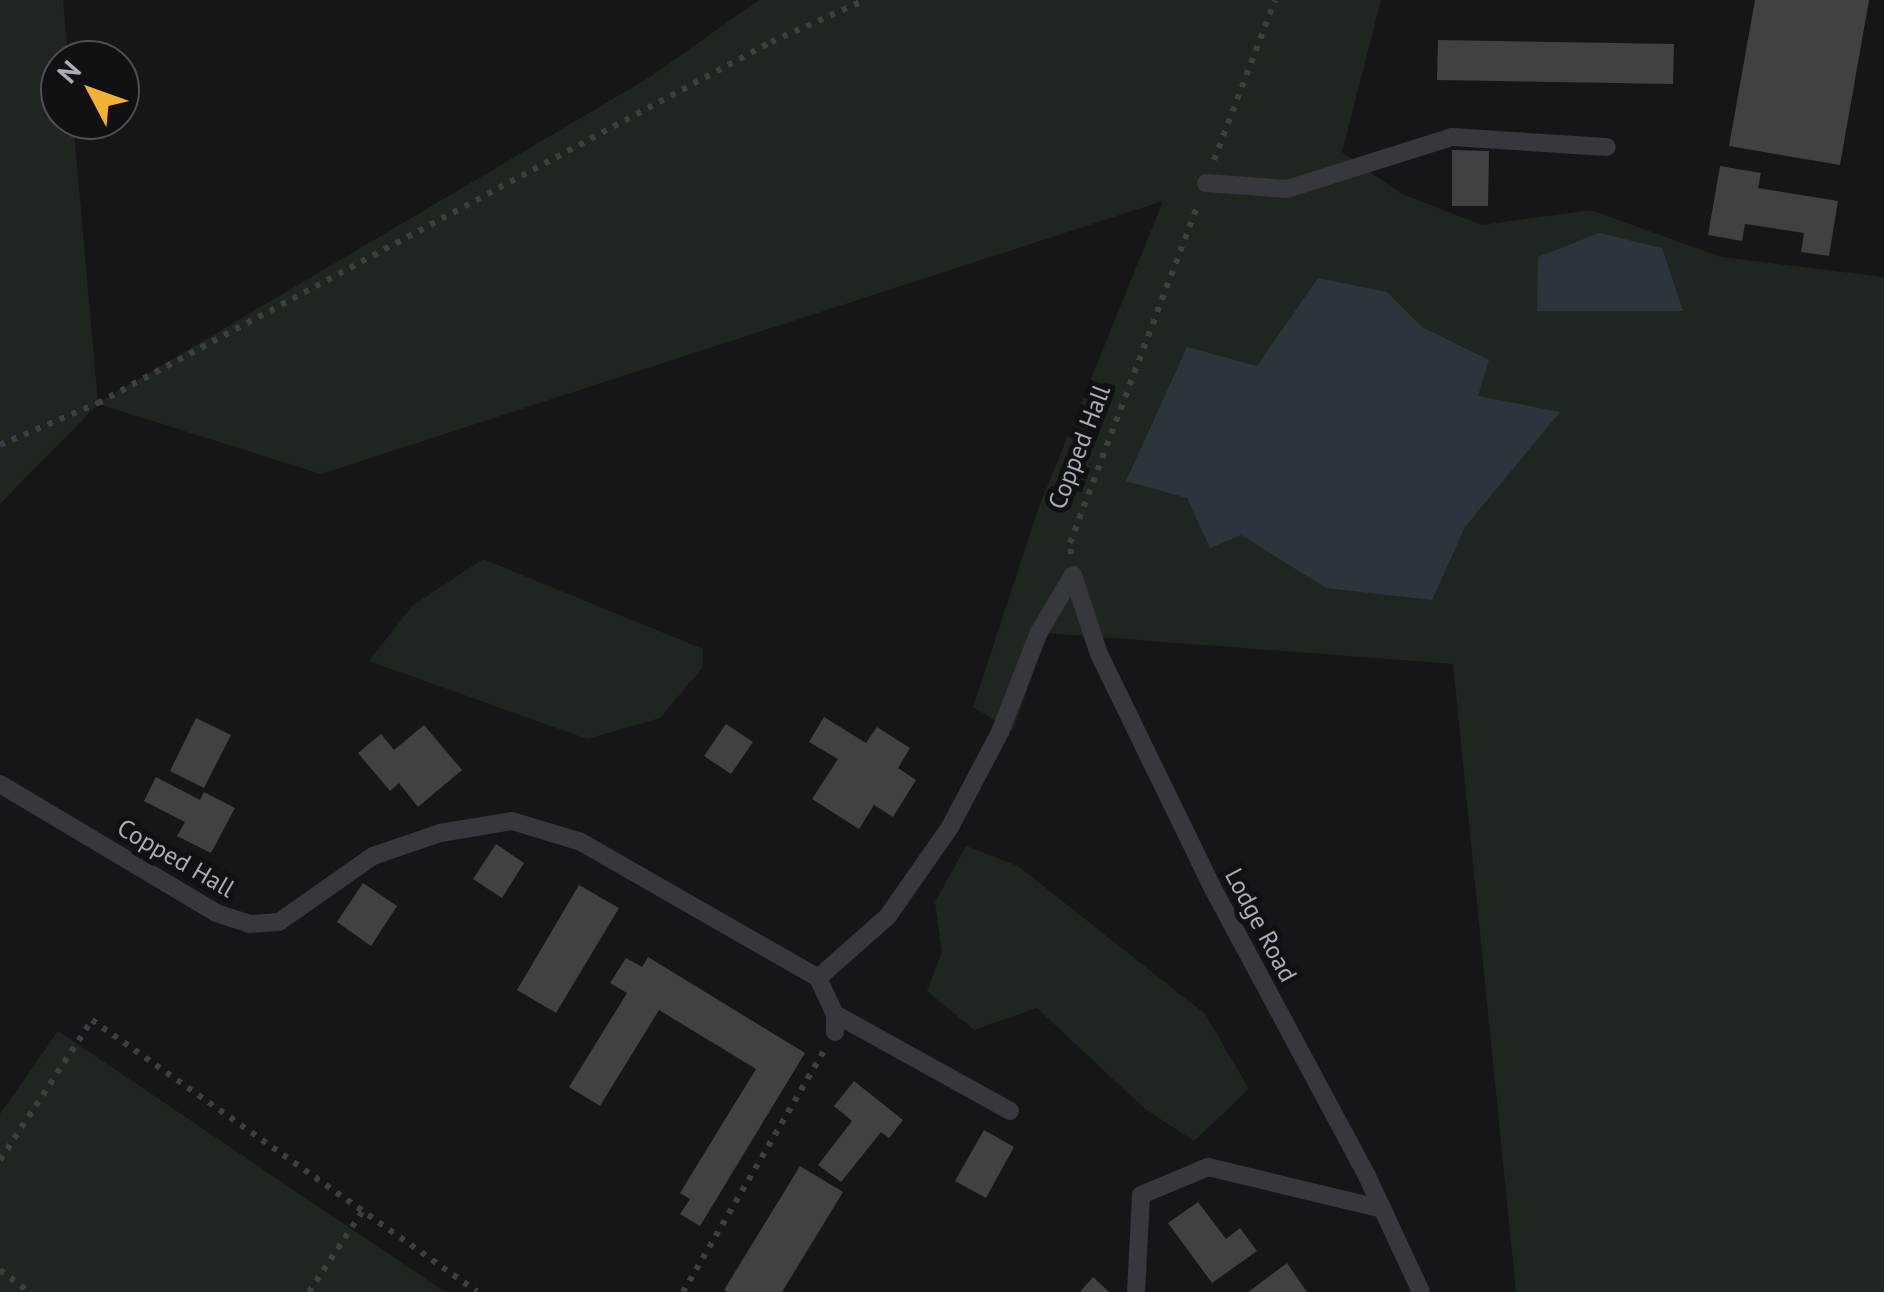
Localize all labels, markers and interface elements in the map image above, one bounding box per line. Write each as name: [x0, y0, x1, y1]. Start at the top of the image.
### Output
north arrow: [40, 40, 140, 140]
text: N: [48, 52, 88, 90]
street label: Copped Hall: [1042, 381, 1116, 513]
street label: Copped Hall: [112, 812, 240, 904]
street label: Lodge Road: [1219, 863, 1303, 987]

